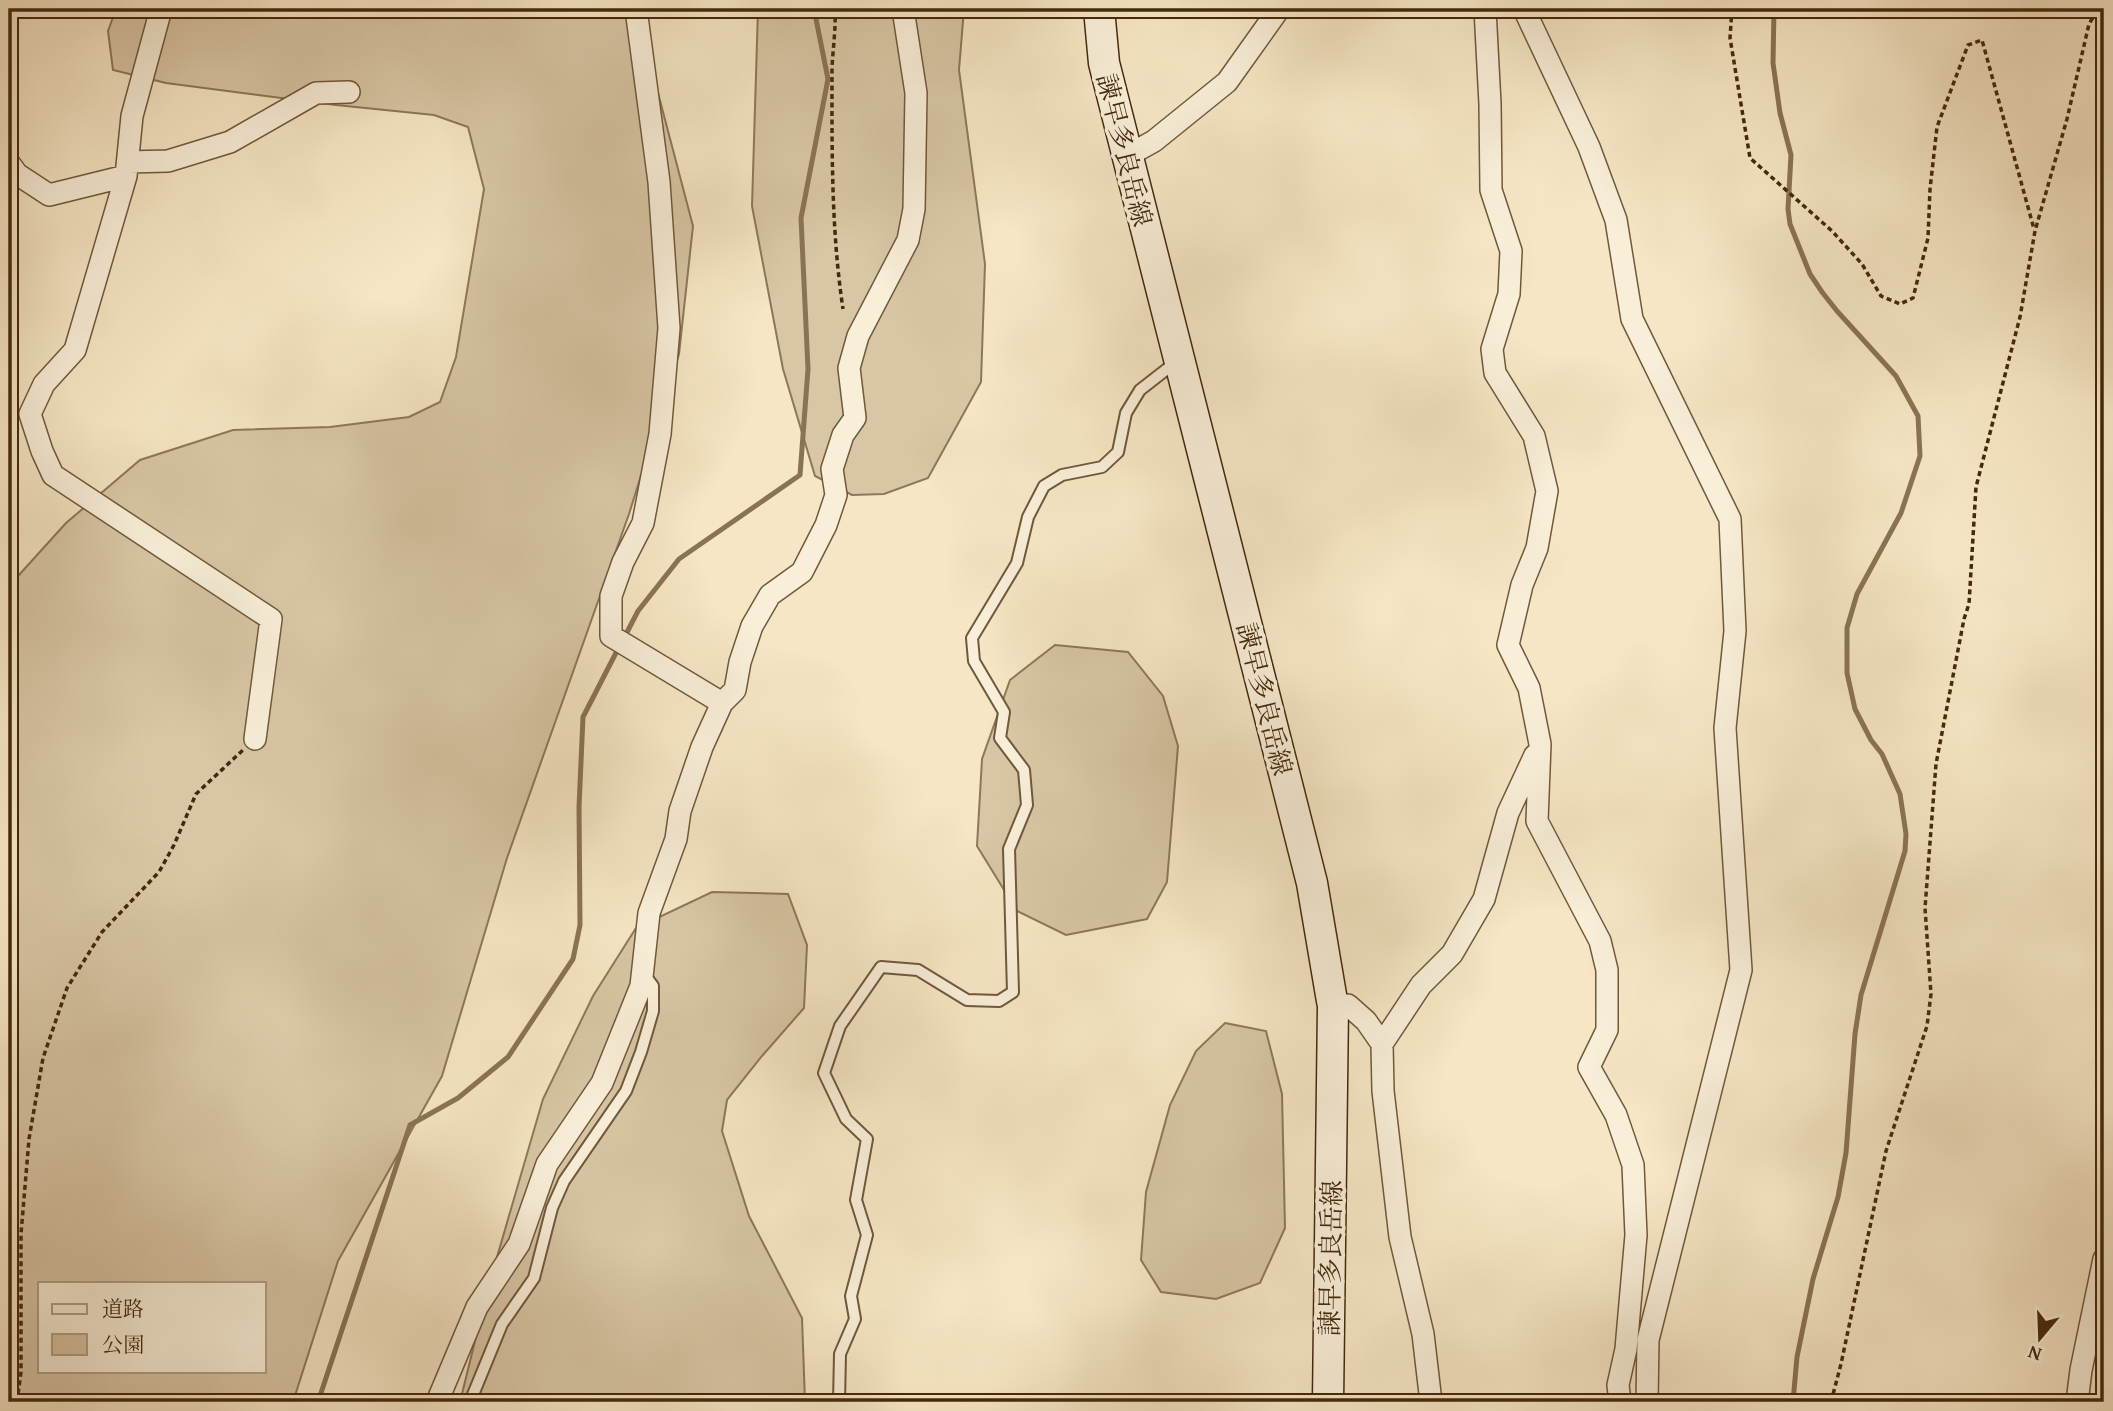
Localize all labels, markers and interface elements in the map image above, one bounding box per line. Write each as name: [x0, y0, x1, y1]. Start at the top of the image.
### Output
street label: 諫早多良岳線: [1087, 70, 1163, 230]
street label: 諫早多良岳線: [1227, 619, 1303, 779]
street label: 諫早多良岳線: [1309, 1180, 1351, 1336]
legend: [38, 1282, 266, 1372]
text: 道路: [102, 1293, 144, 1324]
north arrow: [2004, 1302, 2074, 1372]
text: 公園: [102, 1329, 144, 1360]
text: N: [2024, 1339, 2045, 1369]

